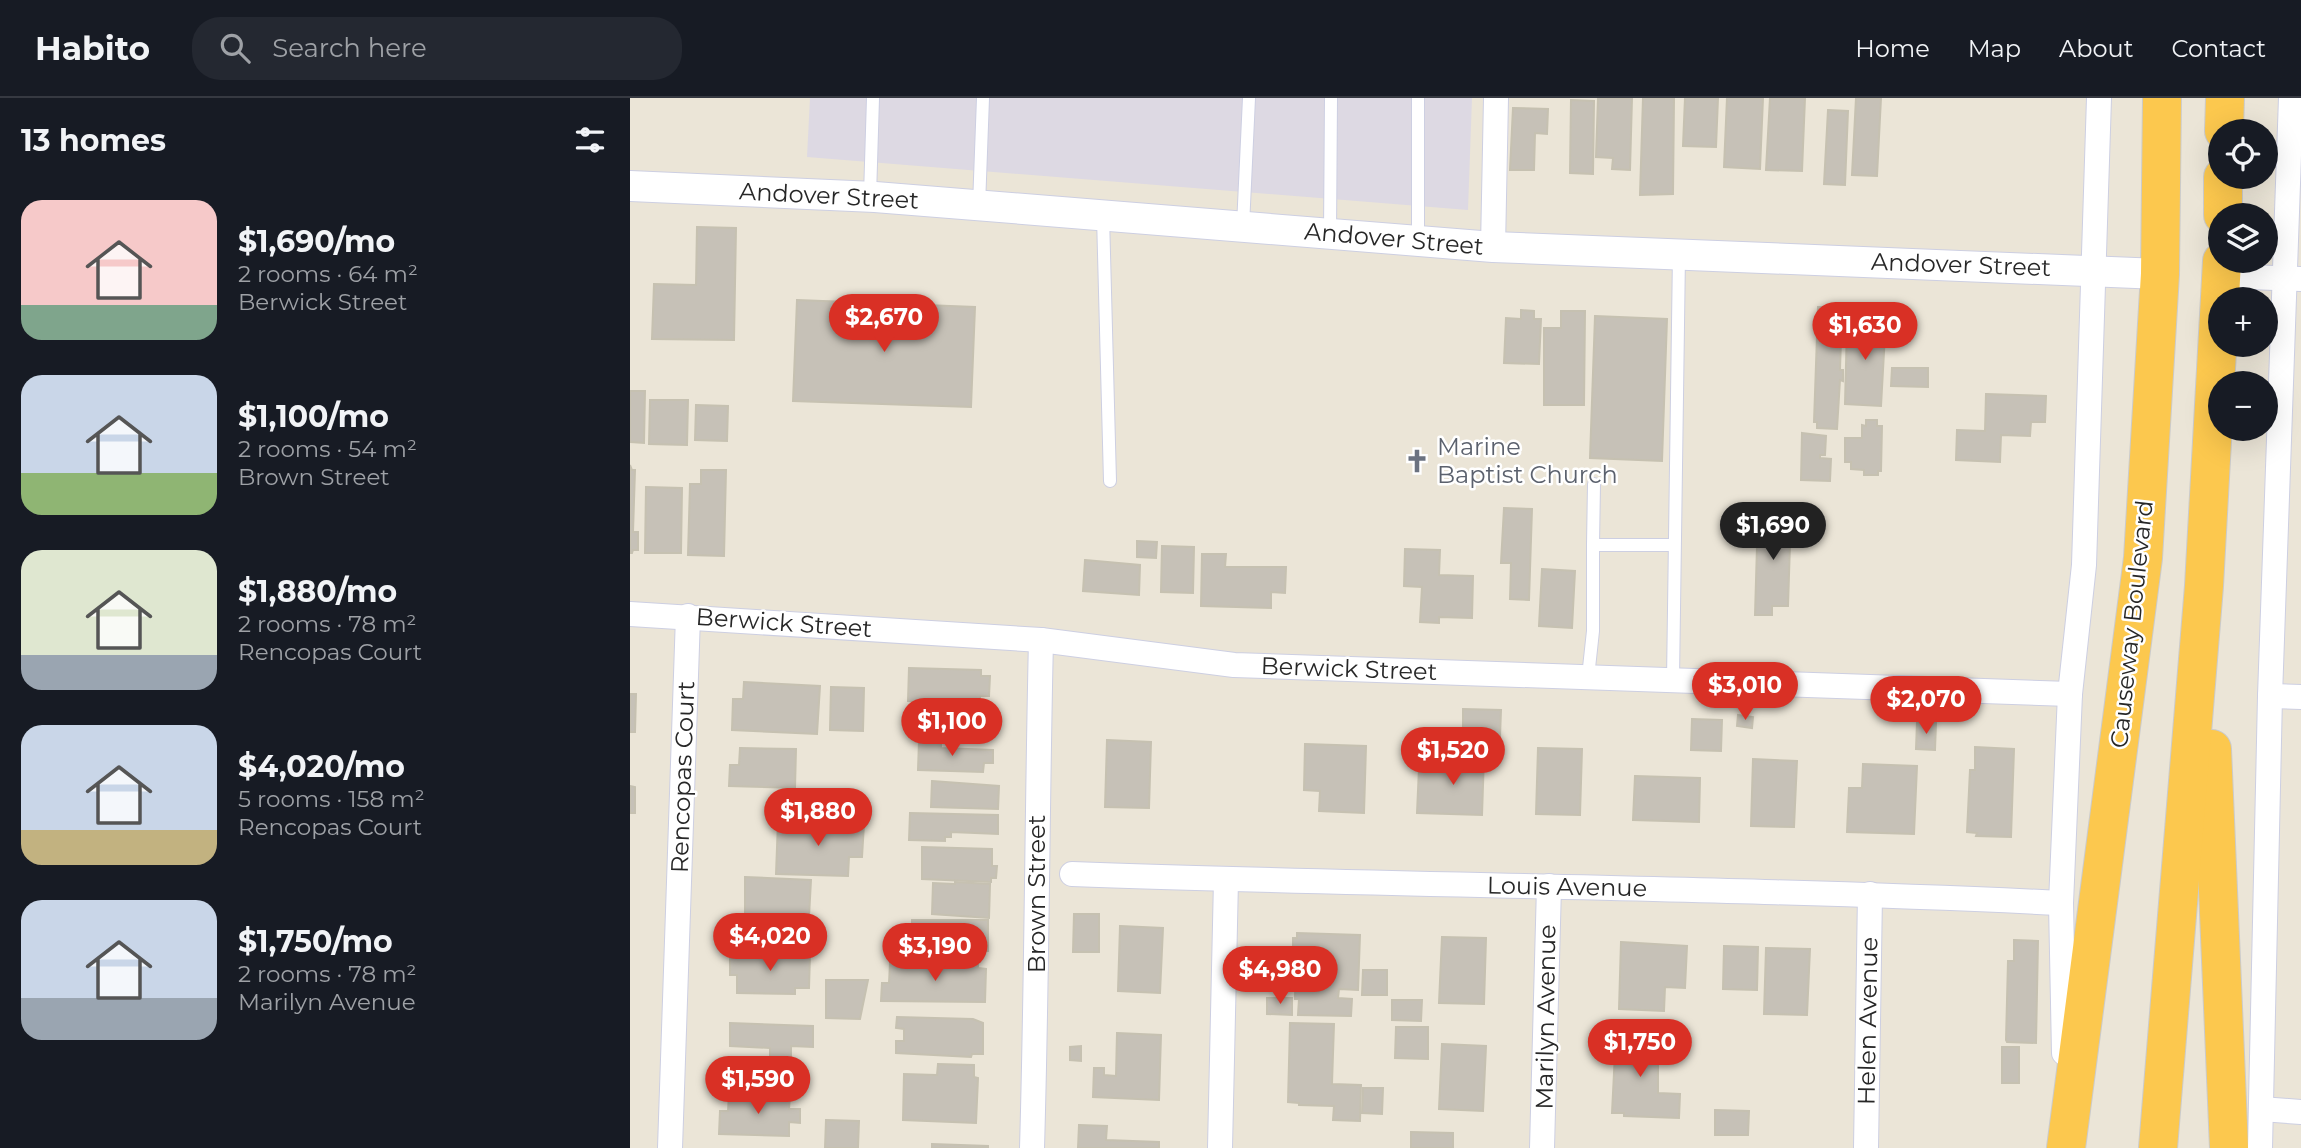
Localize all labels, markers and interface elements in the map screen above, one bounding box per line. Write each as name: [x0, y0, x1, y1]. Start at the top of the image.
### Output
search box: [192, 17, 682, 80]
text: Habito: [35, 28, 150, 68]
icon: search: [216, 29, 254, 67]
text: Search here: [272, 32, 427, 64]
text: Home: [1855, 34, 1930, 63]
text: Map: [1968, 34, 2021, 63]
text: About: [2059, 34, 2133, 63]
text: Contact: [2171, 34, 2266, 63]
map controls: [2208, 119, 2278, 441]
button: locate: [2208, 119, 2278, 189]
icon: filters: [571, 121, 609, 159]
text: 13 homes: [21, 122, 166, 159]
street label: Andover Street: [738, 176, 920, 215]
button: layers: [2208, 203, 2278, 273]
street label: Andover Street: [1303, 216, 1485, 261]
text: $1,690/mo: [238, 223, 395, 260]
icon: home: [77, 228, 161, 312]
street label: Andover Street: [1871, 247, 2052, 282]
text: 2 rooms · 64 m²: [238, 260, 418, 288]
button: +: [2208, 287, 2278, 357]
text: Berwick Street: [238, 288, 407, 316]
pin: $2,670: [827, 294, 941, 354]
pin: $1,630: [1808, 302, 1922, 362]
text: $2,670: [845, 303, 923, 331]
text: $1,630: [1828, 311, 1902, 339]
button: −: [2208, 371, 2278, 441]
text: $1,100/mo: [238, 398, 389, 435]
icon: home: [77, 403, 161, 487]
place label: Marine Baptist Church: [1437, 432, 1618, 489]
text: 2 rooms · 54 m²: [238, 435, 417, 463]
church icon: Marine Baptist Church: [1403, 447, 1431, 475]
text: Brown Street: [238, 463, 390, 491]
street label: Causeway Boulevard: [2104, 499, 2159, 749]
pin: $1,690: [1716, 503, 1830, 562]
text: $1,690: [1736, 511, 1810, 539]
text: $1,880/mo: [238, 573, 397, 610]
icon: home: [77, 578, 161, 662]
street label: Berwick Street: [695, 602, 873, 643]
text: 2 rooms · 78 m²: [238, 610, 416, 638]
text: Rencopas Court: [238, 638, 422, 666]
street label: Berwick Street: [1260, 651, 1438, 686]
pin: $3,010: [1688, 662, 1802, 722]
text: $3,010: [1708, 671, 1782, 699]
pin: $2,070: [1869, 676, 1983, 736]
street label: Rencopas Court: [665, 680, 700, 874]
text: $2,070: [1886, 685, 1966, 713]
pin: $1,100: [895, 698, 1009, 758]
text: $1,100: [917, 707, 987, 735]
pin: $1,520: [1396, 728, 1510, 787]
text: $1,520: [1417, 736, 1489, 764]
text: $4,020/mo: [238, 748, 405, 785]
icon: home: [77, 753, 161, 837]
text: 5 rooms · 158 m²: [238, 785, 425, 813]
pin: $1,880: [761, 788, 875, 848]
text: $1,880: [780, 797, 856, 825]
text: Rencopas Court: [238, 813, 422, 841]
street label: Brown Street: [1022, 815, 1051, 973]
street label: Louis Avenue: [1487, 871, 1647, 902]
pin: $4,020: [713, 914, 827, 973]
text: $4,020: [729, 922, 811, 950]
text: $1,750/mo: [238, 923, 393, 960]
pin: $3,190: [878, 924, 992, 983]
street label: Marilyn Avenue: [1529, 924, 1562, 1110]
icon: home: [77, 928, 161, 1012]
text: $3,190: [898, 932, 972, 960]
street label: Helen Avenue: [1852, 937, 1883, 1105]
pin: $4,980: [1223, 946, 1337, 1006]
text: $4,980: [1239, 955, 1321, 983]
text: 2 rooms · 78 m²: [238, 960, 416, 988]
text: Marilyn Avenue: [238, 988, 416, 1016]
pin: $1,750: [1583, 1020, 1697, 1079]
text: $1,750: [1604, 1028, 1676, 1056]
pin: $1,590: [701, 1056, 815, 1116]
text: $1,590: [721, 1065, 795, 1093]

